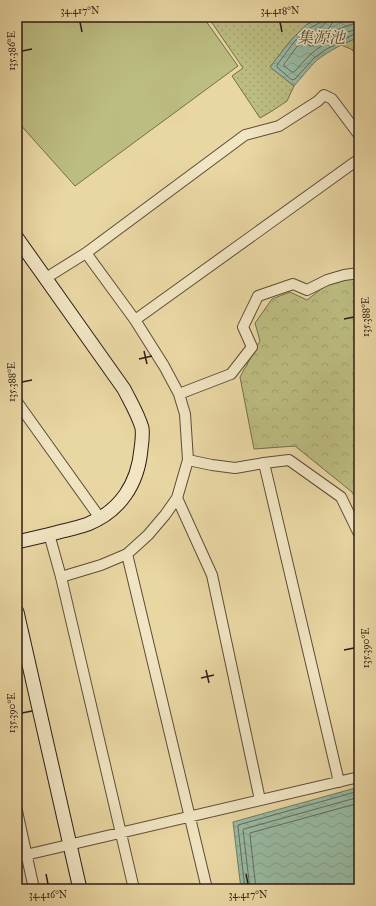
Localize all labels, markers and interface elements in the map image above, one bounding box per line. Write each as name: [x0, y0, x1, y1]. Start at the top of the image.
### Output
text: 34.417°N: [61, 5, 100, 17]
text: 34.418°N: [261, 5, 300, 17]
water label: 集源池: [297, 28, 347, 47]
text: 135.386°E: [6, 31, 18, 71]
text: 135.388°E: [360, 297, 372, 337]
text: 135.388°E: [6, 362, 18, 402]
text: 135.390°E: [360, 628, 372, 668]
text: 135.390°E: [6, 693, 18, 733]
text: 34.416°N: [29, 889, 68, 901]
text: 34.417°N: [229, 889, 268, 901]

